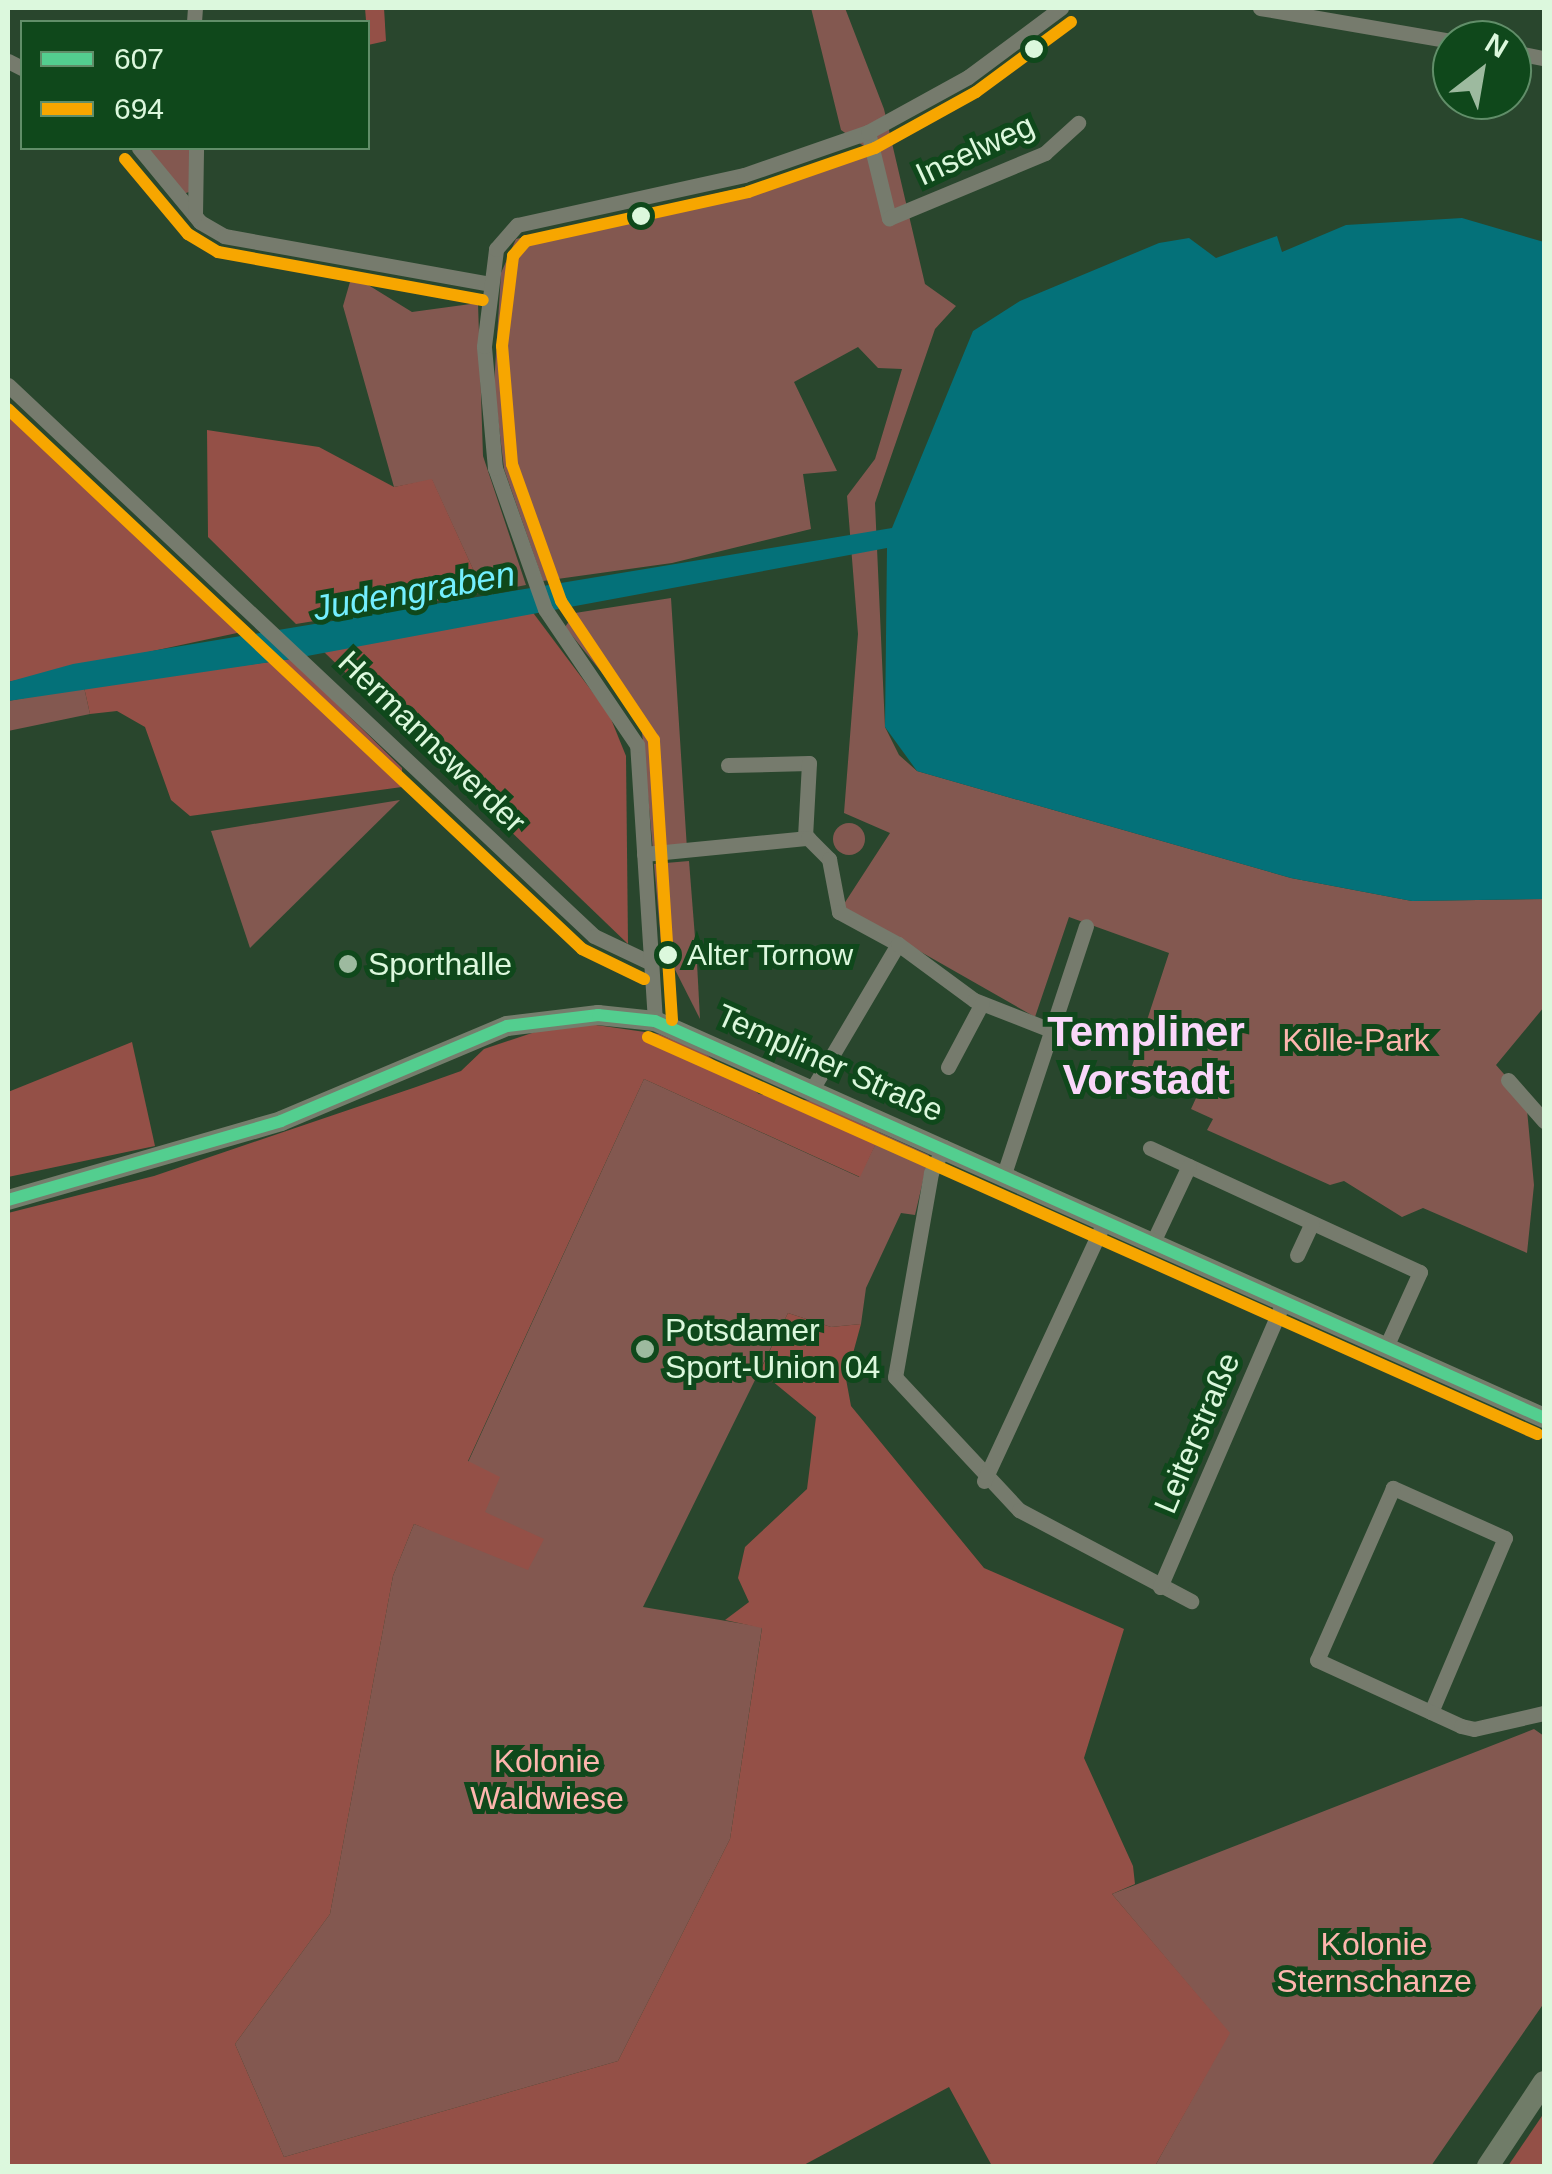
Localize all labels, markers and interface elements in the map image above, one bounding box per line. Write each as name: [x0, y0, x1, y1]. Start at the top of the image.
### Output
legend: [20, 20, 370, 150]
north arrow: [1432, 20, 1532, 120]
text: N: [1480, 27, 1513, 64]
unlabelled marker: [1024, 39, 1044, 59]
text: 607: [114, 42, 164, 75]
text: 694: [114, 92, 164, 125]
street label: Inselweg: [910, 106, 1040, 194]
unlabelled marker: [631, 206, 651, 226]
water label: Judengraben: [310, 553, 518, 629]
street label: Hermannswerder: [330, 643, 534, 841]
place label: Alter Tornow: [687, 937, 854, 973]
place label: Sporthalle: [368, 945, 512, 983]
marker: Alter Tornow: [658, 945, 678, 965]
marker: Sporthalle: [337, 953, 359, 975]
street label: Templiner Straße: [711, 996, 949, 1130]
district label: Templiner Vorstadt: [1047, 1007, 1245, 1106]
park label: Kölle-Park: [1282, 1021, 1430, 1059]
place label: Potsdamer Sport-Union 04: [665, 1312, 880, 1387]
marker: Potsdamer Sport-Union 04: [634, 1338, 656, 1360]
street label: Leiterstraße: [1146, 1347, 1248, 1519]
park label: Kolonie Waldwiese: [470, 1743, 624, 1818]
park label: Kolonie Sternschanze: [1276, 1926, 1472, 2001]

